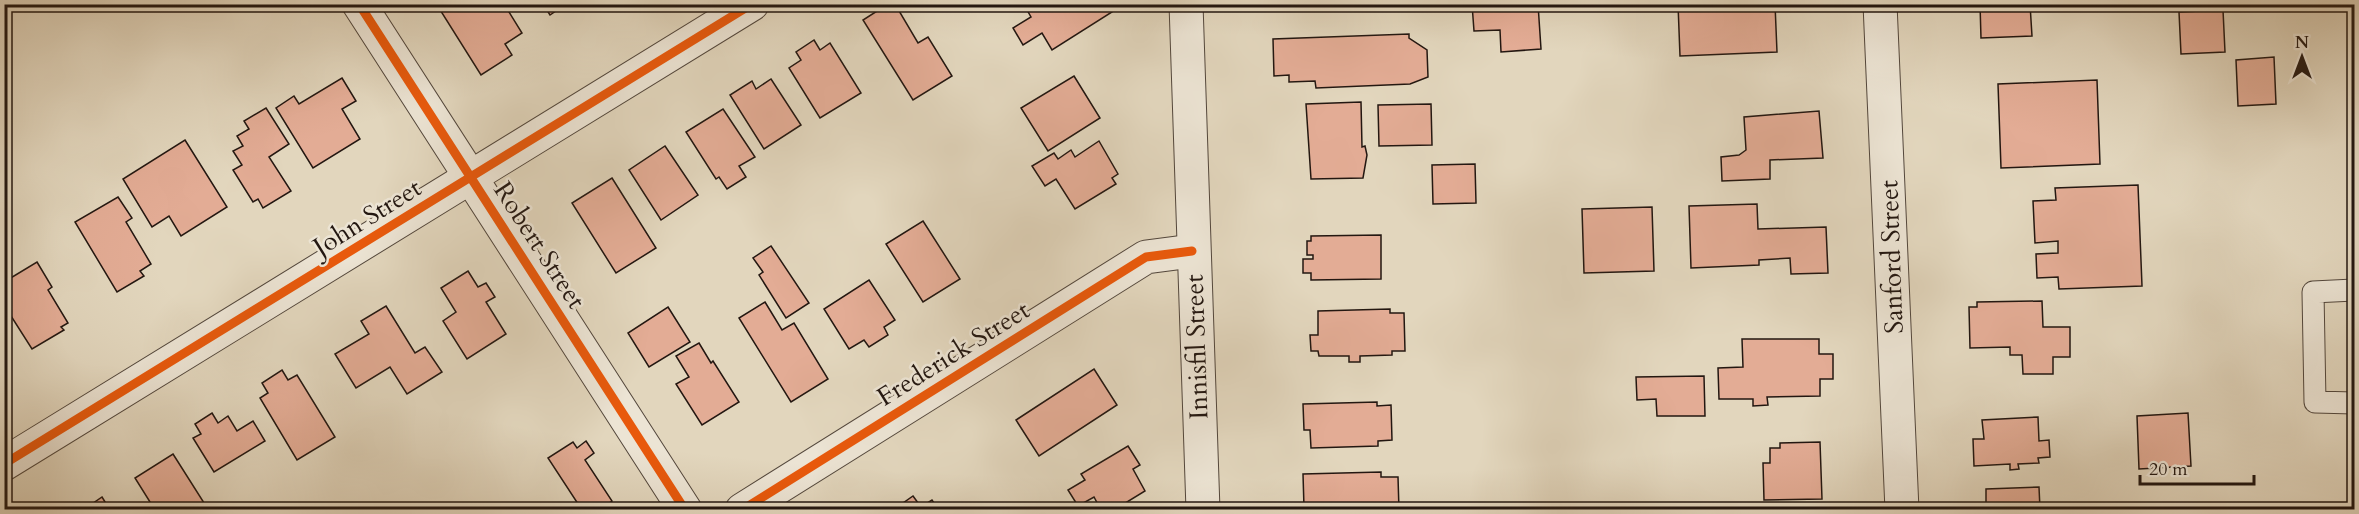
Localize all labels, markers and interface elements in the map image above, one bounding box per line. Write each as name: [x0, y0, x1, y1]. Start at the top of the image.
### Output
north arrow: [2272, 27, 2332, 87]
text: N: [2295, 32, 2309, 54]
street label: John Street: [303, 170, 428, 267]
street label: Robert Street: [485, 175, 594, 316]
street label: Sanford Street: [1871, 179, 1912, 334]
street label: Innisfil Street: [1176, 274, 1217, 420]
street label: Frederick Street: [870, 293, 1036, 414]
scale bar: [2140, 448, 2254, 486]
text: 20 m: [2149, 457, 2188, 482]

